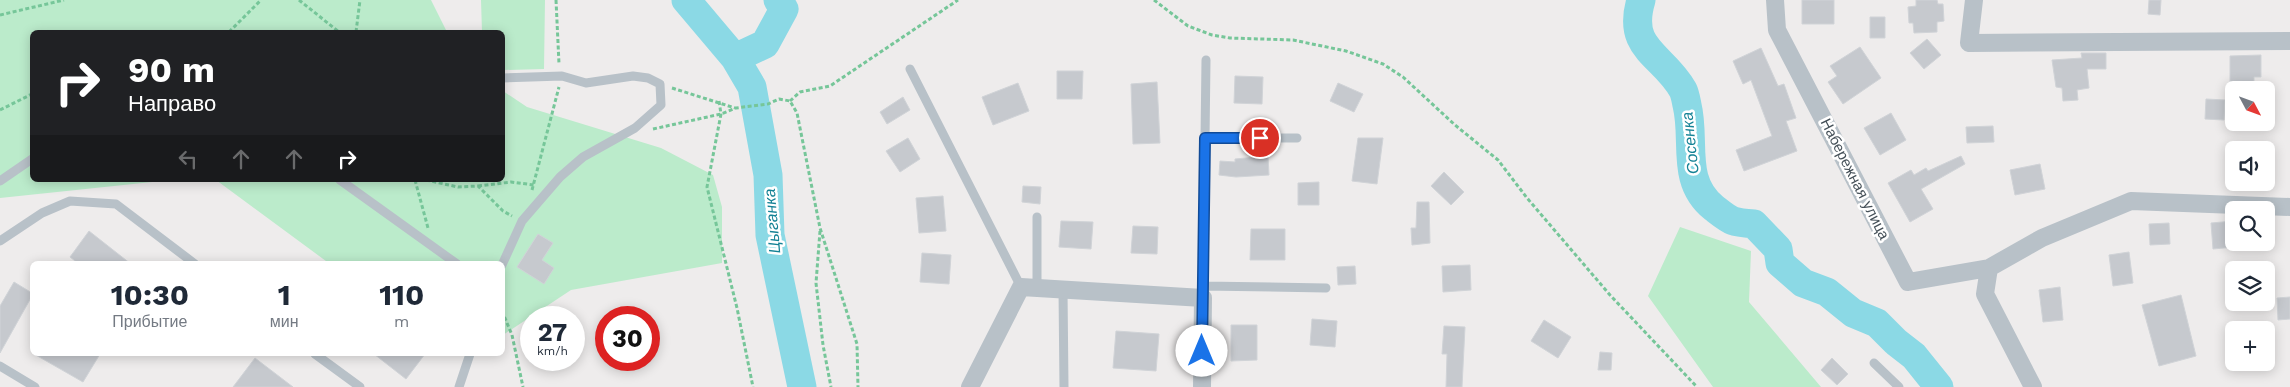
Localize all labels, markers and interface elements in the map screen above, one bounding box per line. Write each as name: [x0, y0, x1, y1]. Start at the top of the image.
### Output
text: 90 m: [128, 49, 215, 91]
icon: right: [45, 50, 110, 115]
north arrow: [2225, 81, 2275, 131]
map controls: [2225, 81, 2275, 371]
text: Направо: [128, 91, 216, 116]
water label: Сосенка: [1677, 111, 1703, 175]
street label: Набережная улица: [1817, 115, 1894, 243]
pin: [1239, 117, 1281, 159]
icon: arrive: [1246, 124, 1274, 152]
button: sound: [2225, 141, 2275, 191]
icon: left: [174, 145, 202, 173]
icon: ahead: [227, 145, 255, 173]
icon: ahead: [280, 145, 308, 173]
icon: right: [333, 145, 361, 173]
water label: Цыганка: [760, 188, 784, 254]
button: search: [2225, 201, 2275, 251]
button: layers: [2225, 261, 2275, 311]
text: 10:30: [111, 277, 189, 312]
text: 1: [278, 277, 291, 312]
text: 110: [379, 277, 424, 312]
speed limit sign: 30: [595, 306, 660, 371]
text: Прибытие: [112, 312, 187, 331]
text: мин: [270, 312, 298, 331]
text: m: [394, 312, 409, 331]
text: 27: [538, 318, 567, 347]
button: +: [2225, 321, 2275, 371]
position arrow: [1175, 324, 1227, 376]
text: km/h: [537, 344, 568, 358]

